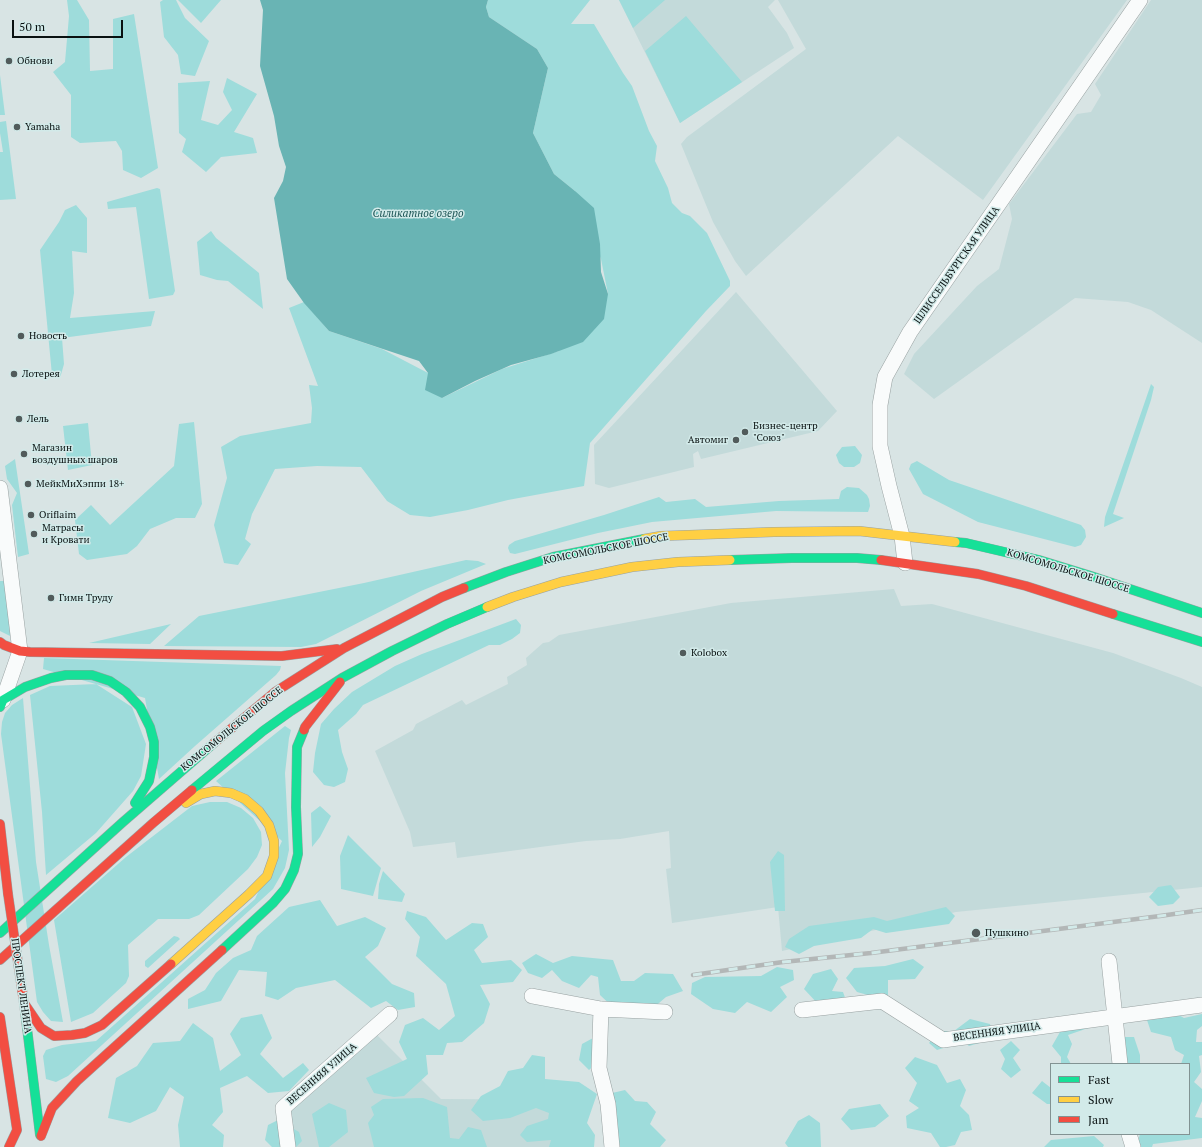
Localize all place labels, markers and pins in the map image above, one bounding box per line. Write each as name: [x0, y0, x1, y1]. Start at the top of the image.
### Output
place label: Обнови: [17, 55, 53, 67]
marker: Обнови: [4, 56, 14, 66]
place label: Yamaha: [25, 121, 60, 133]
marker: Yamaha: [12, 122, 22, 132]
place label: Новость: [29, 330, 67, 342]
marker: Новость: [16, 331, 26, 341]
place label: Лотерея: [22, 368, 60, 380]
marker: Лотерея: [9, 369, 19, 379]
place label: Лель: [27, 413, 49, 425]
marker: Лель: [14, 414, 24, 424]
place label: Бизнес-центр "Союз": [753, 420, 818, 444]
marker: Бизнес-центр "Союз": [740, 427, 750, 437]
place label: Автомиг: [688, 434, 728, 446]
marker: Автомиг: [731, 435, 741, 445]
place label: Магазин воздушных шаров: [32, 442, 118, 466]
marker: Магазин воздушных шаров: [19, 449, 29, 459]
place label: МейкМиХэппи 18+: [36, 478, 124, 490]
marker: МейкМиХэппи 18+: [23, 479, 33, 489]
place label: Oriflaim: [39, 509, 76, 521]
marker: Oriflaim: [26, 510, 36, 520]
place label: Матрасы и Кровати: [42, 522, 90, 546]
marker: Матрасы и Кровати: [29, 529, 39, 539]
place label: Гимн Труду: [59, 592, 113, 604]
marker: Гимн Труду: [46, 593, 56, 603]
place label: Kolobox: [691, 647, 727, 659]
marker: Kolobox: [678, 648, 688, 658]
marker: Пушкино: [970, 927, 982, 939]
place label: Пушкино: [985, 927, 1029, 939]

